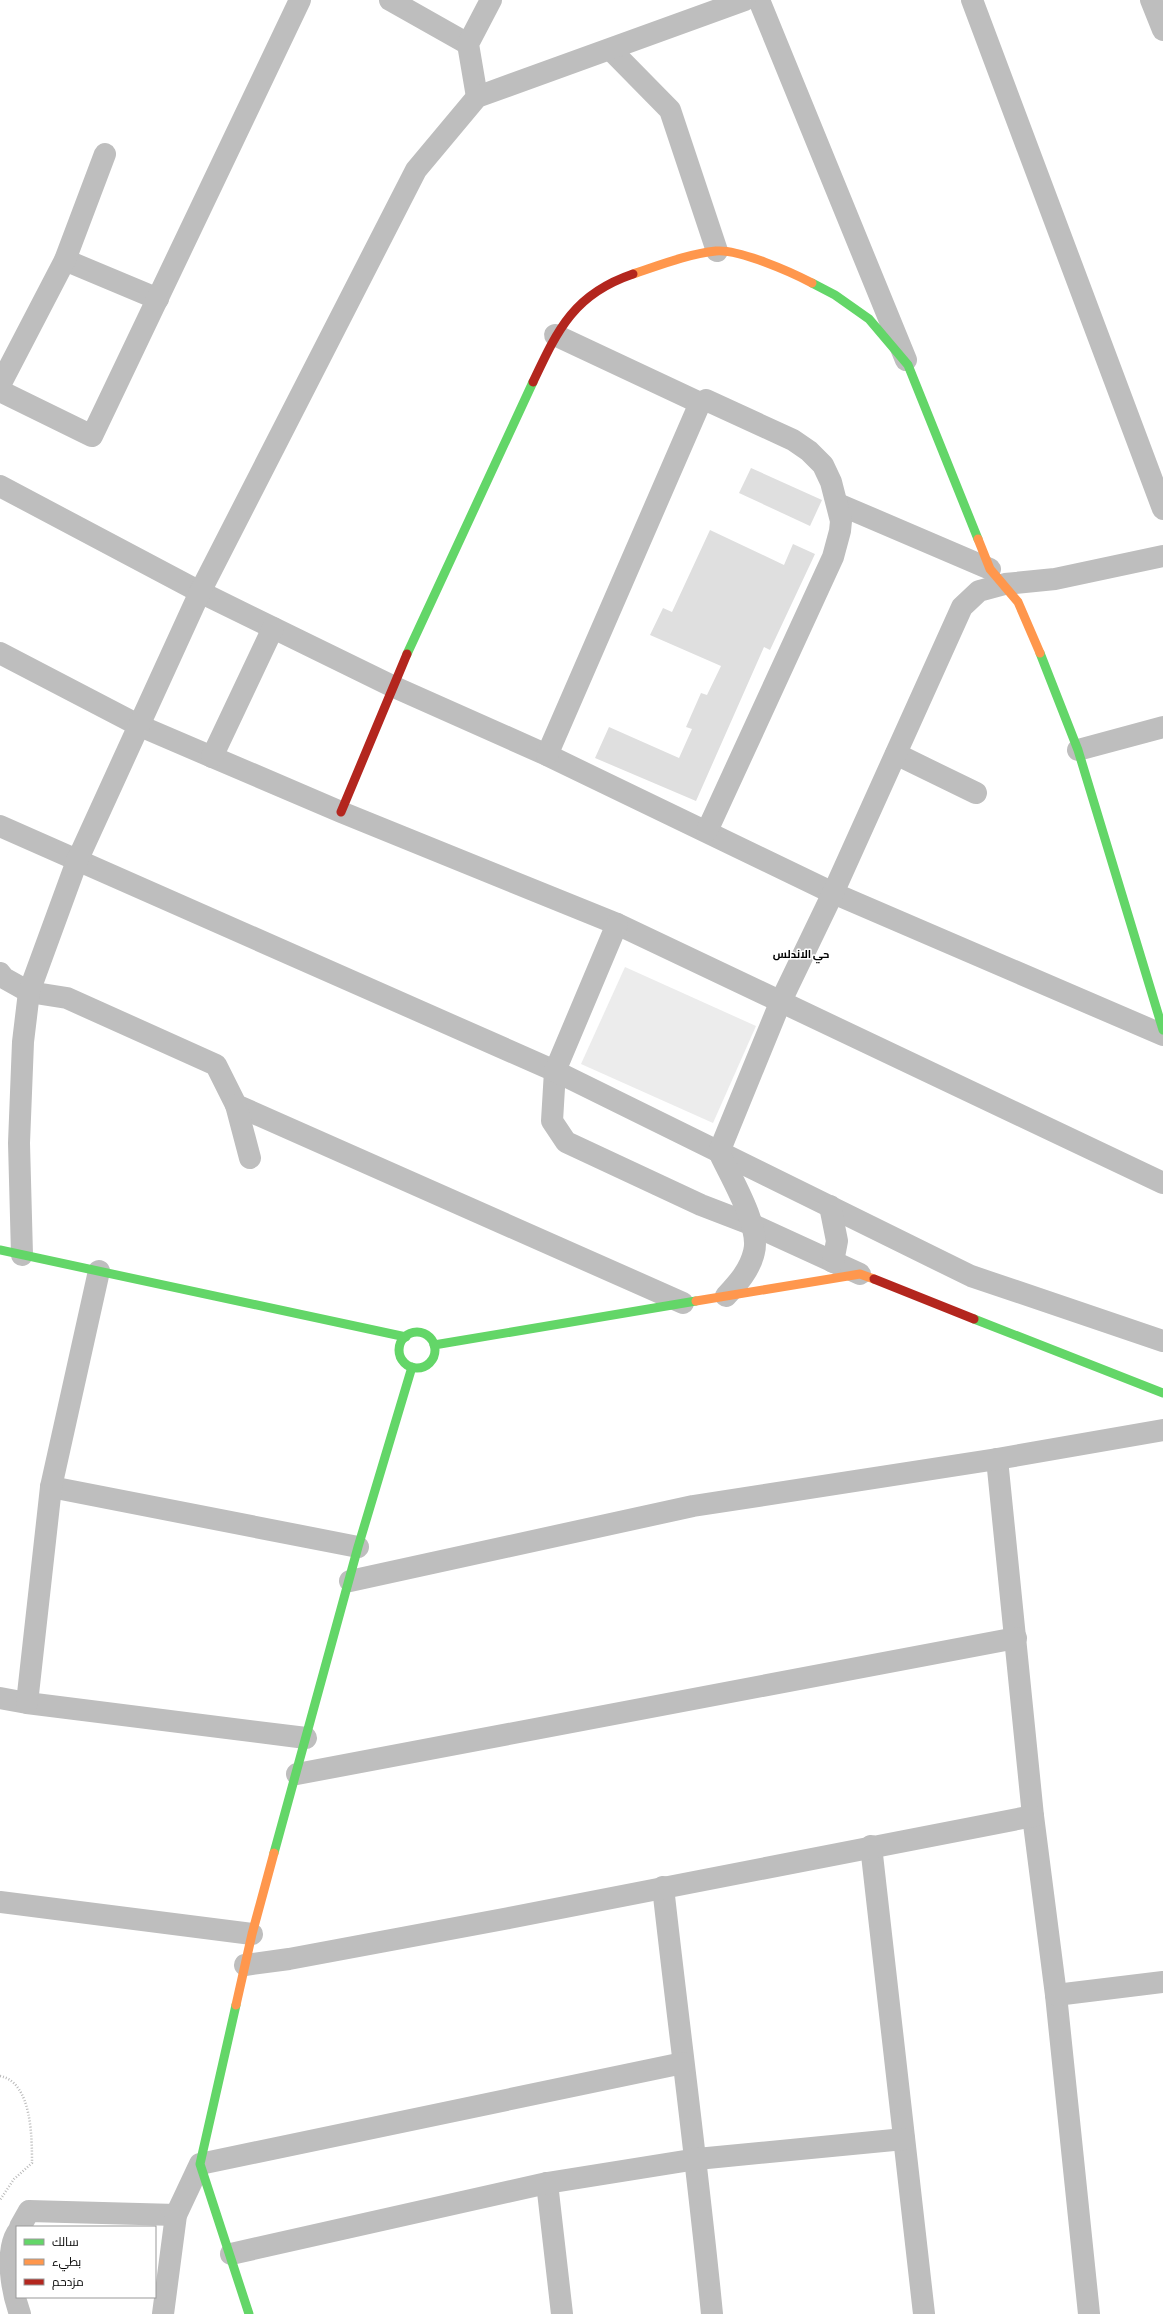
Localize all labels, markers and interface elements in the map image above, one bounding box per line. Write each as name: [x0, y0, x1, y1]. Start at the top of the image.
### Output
district label: حي الاندلس: [773, 948, 829, 964]
legend: [16, 2226, 156, 2298]
text: سالك: [52, 2235, 79, 2249]
text: بطيء: [52, 2255, 81, 2272]
text: مزدحم: [52, 2275, 84, 2290]

